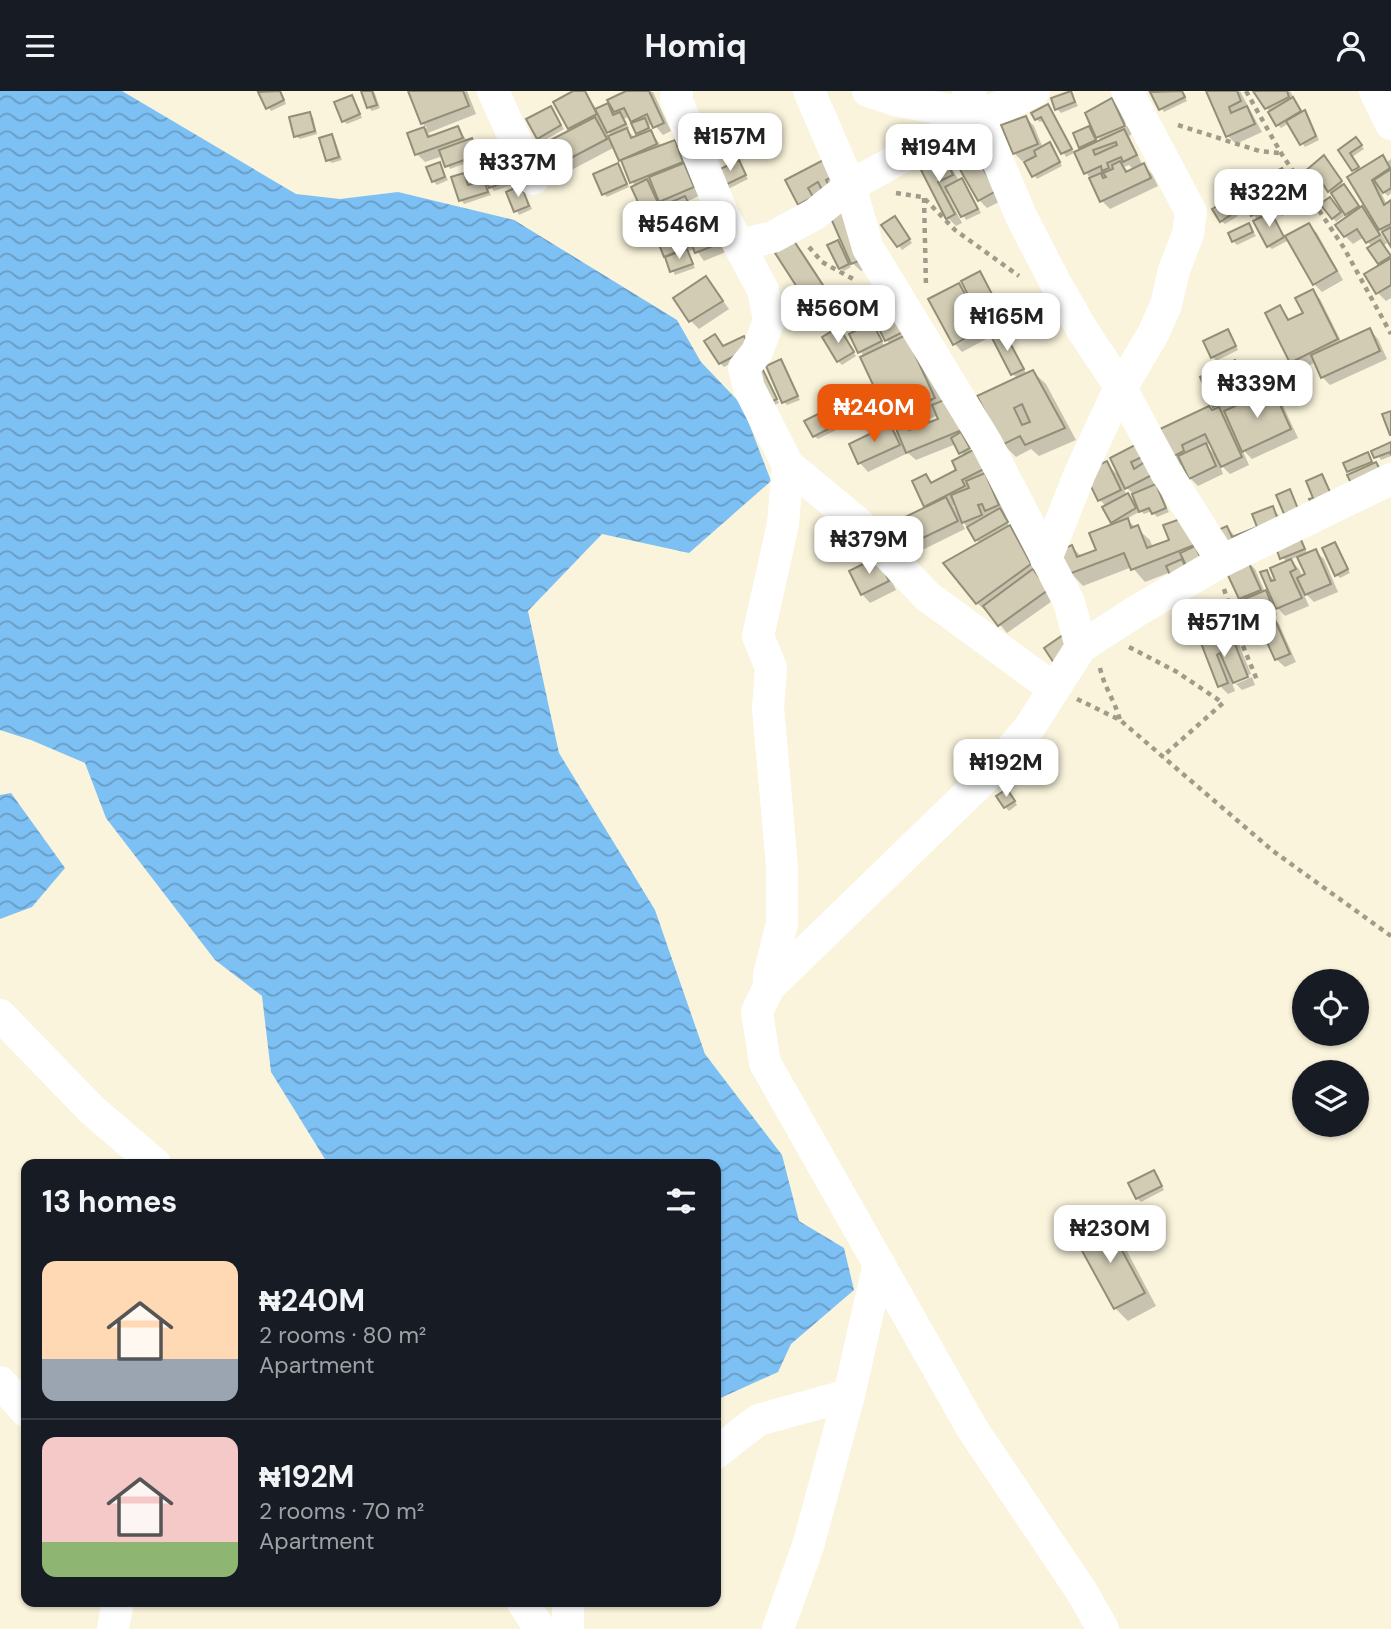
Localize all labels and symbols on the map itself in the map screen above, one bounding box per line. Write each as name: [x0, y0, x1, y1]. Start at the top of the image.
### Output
pin: ₦157M: [681, 113, 779, 173]
pin: ₦194M: [890, 125, 988, 184]
pin: ₦337M: [469, 139, 567, 199]
pin: ₦322M: [1220, 169, 1318, 229]
pin: ₦546M: [630, 201, 728, 261]
pin: ₦560M: [789, 285, 887, 345]
pin: ₦165M: [958, 293, 1056, 353]
pin: ₦339M: [1208, 361, 1306, 420]
pin: ₦240M: [825, 385, 923, 444]
pin: ₦379M: [820, 517, 918, 576]
pin: ₦571M: [1175, 599, 1273, 659]
pin: ₦192M: [957, 739, 1055, 799]
pin: ₦230M: [1061, 1205, 1159, 1265]

